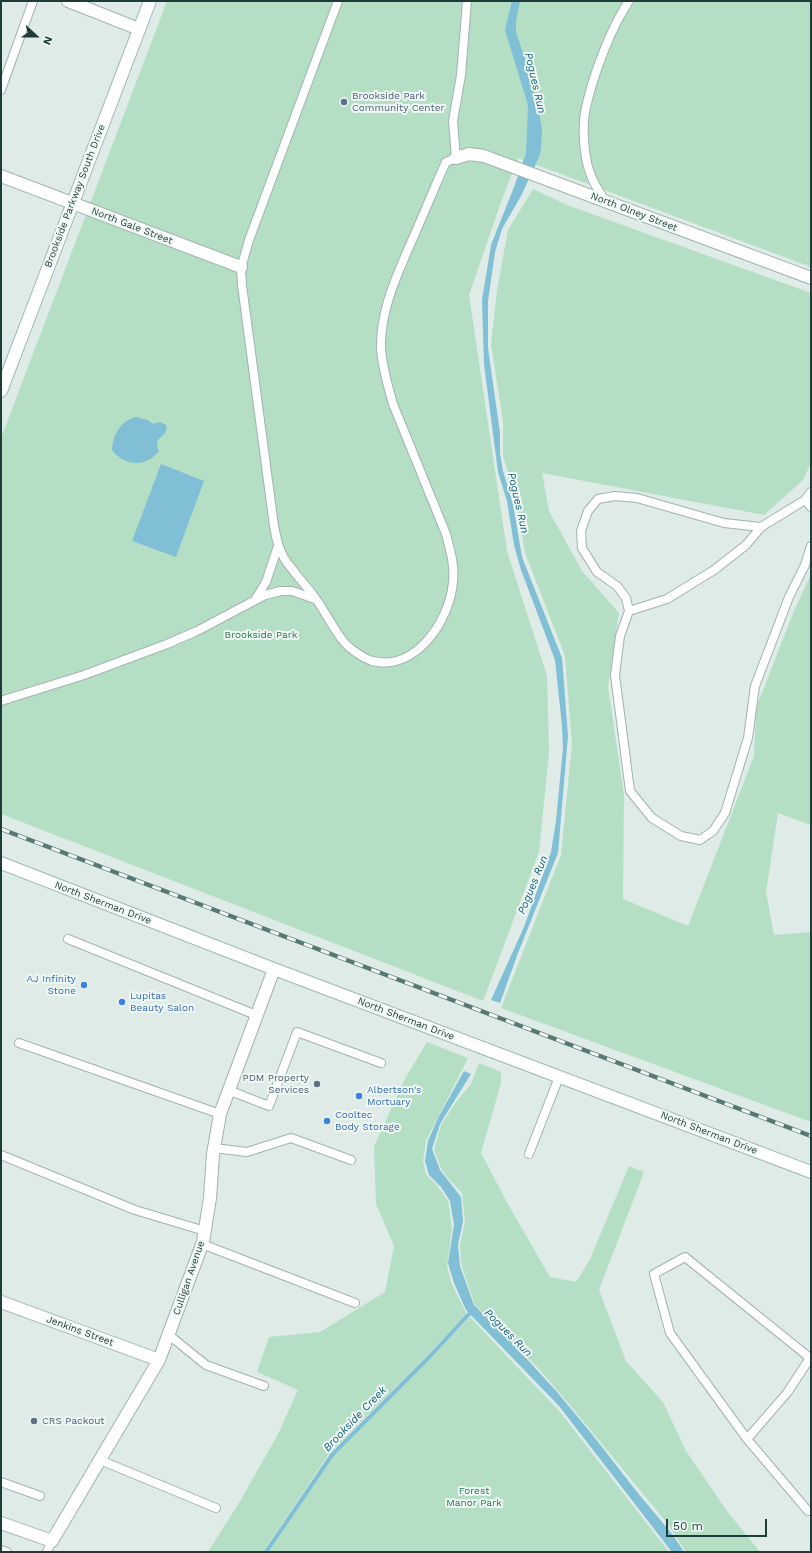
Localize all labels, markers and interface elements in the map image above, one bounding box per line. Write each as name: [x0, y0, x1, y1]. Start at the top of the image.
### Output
north arrow: [16, 16, 56, 56]
text: N: [40, 34, 55, 47]
water label: Pogues Run: [522, 51, 548, 115]
place label: Brookside Park Community Center: [352, 90, 444, 114]
marker: Brookside Park Community Center: [339, 97, 349, 107]
street label: Brookside Parkway South Drive: [42, 123, 108, 269]
street label: North Olney Street: [589, 190, 679, 234]
street label: North Gale Street: [90, 205, 174, 247]
water label: Pogues Run: [505, 471, 531, 535]
park label: Brookside Park: [225, 629, 297, 641]
water label: Pogues Run: [515, 854, 551, 916]
street label: North Sherman Drive: [53, 879, 153, 927]
place label: AJ Infinity Stone: [27, 973, 76, 996]
marker: AJ Infinity Stone: [79, 980, 89, 990]
place label: Lupitas Beauty Salon: [130, 990, 194, 1014]
street label: North Sherman Drive: [356, 995, 456, 1043]
marker: Lupitas Beauty Salon: [117, 997, 127, 1007]
place label: PDM Property Services: [243, 1072, 309, 1096]
marker: PDM Property Services: [312, 1079, 322, 1089]
place label: Albertson's Mortuary: [367, 1084, 421, 1108]
marker: Albertson's Mortuary: [354, 1091, 364, 1101]
place label: Cooltec Body Storage: [335, 1109, 400, 1132]
street label: North Sherman Drive: [659, 1109, 759, 1157]
marker: Cooltec Body Storage: [322, 1116, 332, 1126]
street label: Culligan Avenue: [171, 1239, 207, 1317]
water label: Pogues Run: [481, 1306, 535, 1360]
street label: Jenkins Street: [45, 1313, 115, 1349]
water label: Brookside Creek: [321, 1384, 389, 1454]
place label: CRS Packout: [42, 1415, 105, 1427]
marker: CRS Packout: [29, 1416, 39, 1426]
park label: Forest Manor Park: [446, 1485, 502, 1508]
scale bar: [668, 1511, 769, 1537]
text: 50 m: [673, 1519, 703, 1533]

